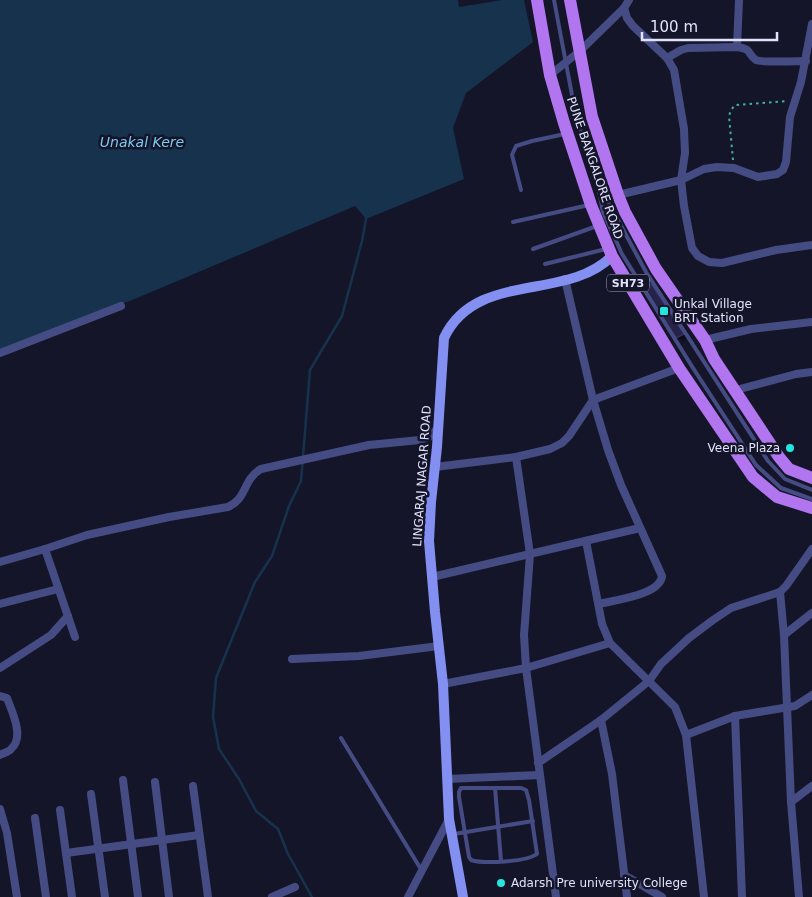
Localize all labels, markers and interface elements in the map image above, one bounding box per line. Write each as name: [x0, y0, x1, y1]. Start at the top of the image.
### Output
scale bar: [642, 10, 777, 42]
text: 100 m: [650, 18, 698, 36]
street label: PUNE BANGALORE ROAD: [564, 95, 626, 241]
water label: Unakal Kere: [100, 134, 184, 150]
road number: SH73: [607, 274, 649, 292]
place label: Unkal Village BRT Station: [674, 297, 752, 325]
marker: Unkal Village BRT Station: [658, 305, 670, 317]
street label: LINGARAJ NAGAR ROAD: [410, 405, 434, 547]
place label: Veena Plaza: [708, 441, 780, 455]
marker: Veena Plaza: [784, 442, 796, 454]
place label: Adarsh Pre university College: [511, 876, 687, 890]
marker: Adarsh Pre university College: [495, 877, 507, 889]

